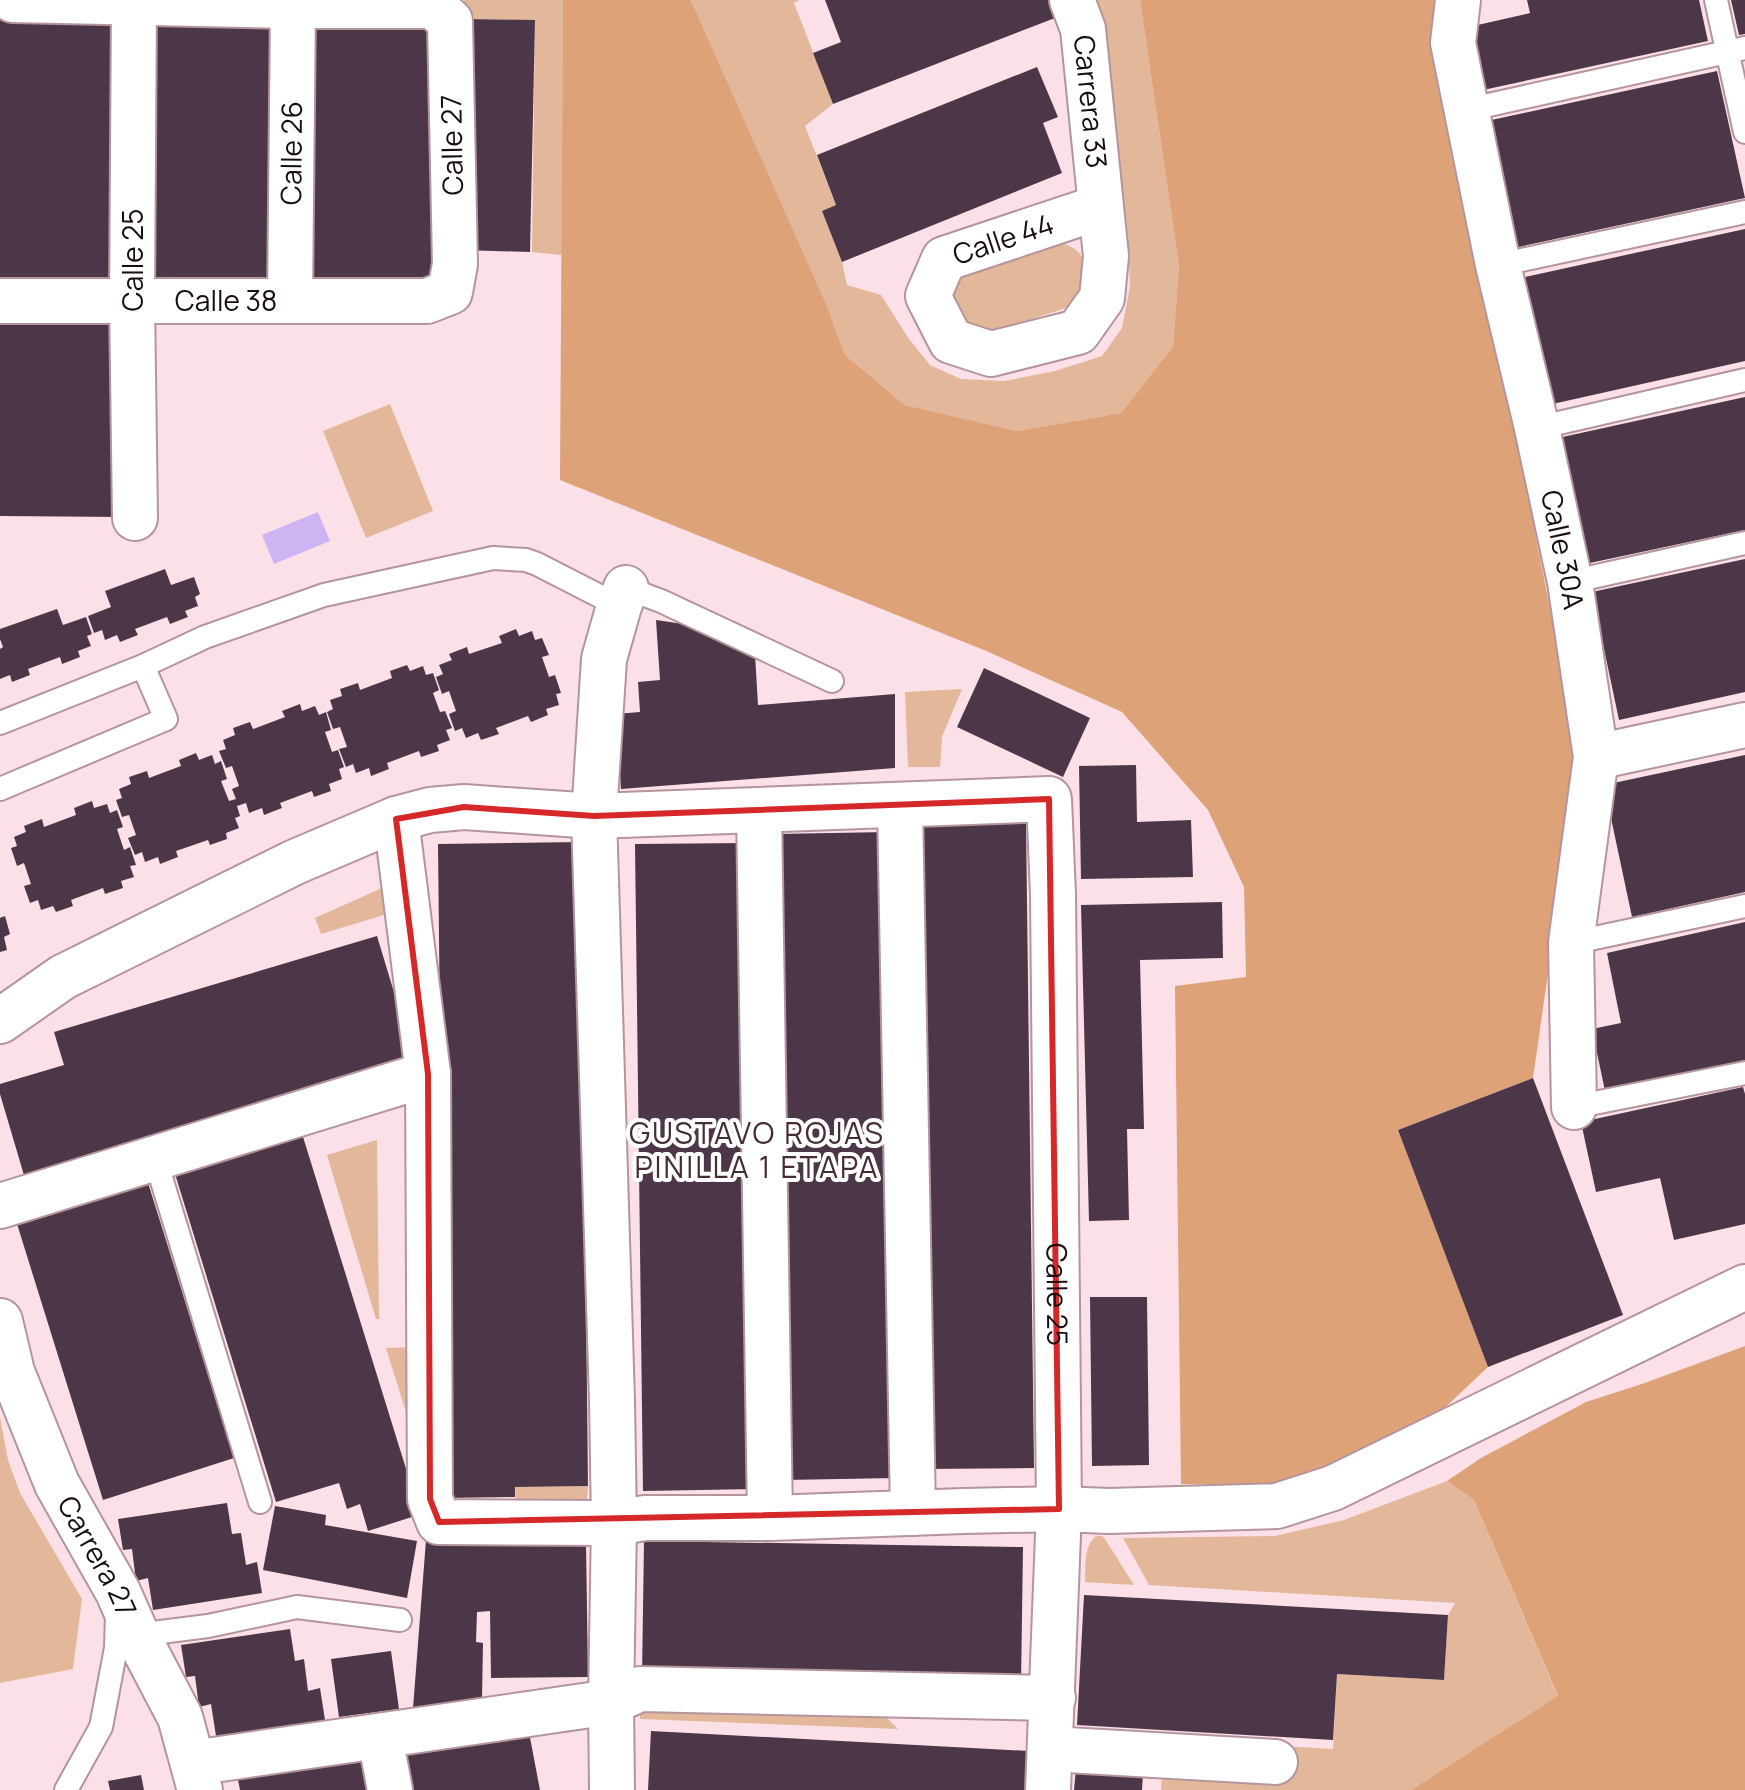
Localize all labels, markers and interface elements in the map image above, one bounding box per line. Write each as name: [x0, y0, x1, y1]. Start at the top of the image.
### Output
street label: Carrera 33: [1066, 33, 1117, 170]
street label: Calle 27: [431, 94, 471, 196]
street label: Calle 26: [271, 101, 310, 205]
street label: Calle 44: [948, 204, 1058, 273]
street label: Calle 25: [113, 209, 151, 311]
street label: Calle 38: [175, 281, 277, 319]
street label: Calle 30A: [1533, 486, 1594, 612]
district label: GUSTAVO ROJAS PINILLA 1 ETAPA: [629, 1112, 885, 1187]
street label: Calle 25: [1038, 1243, 1077, 1346]
street label: Carrera 27: [49, 1489, 146, 1622]

